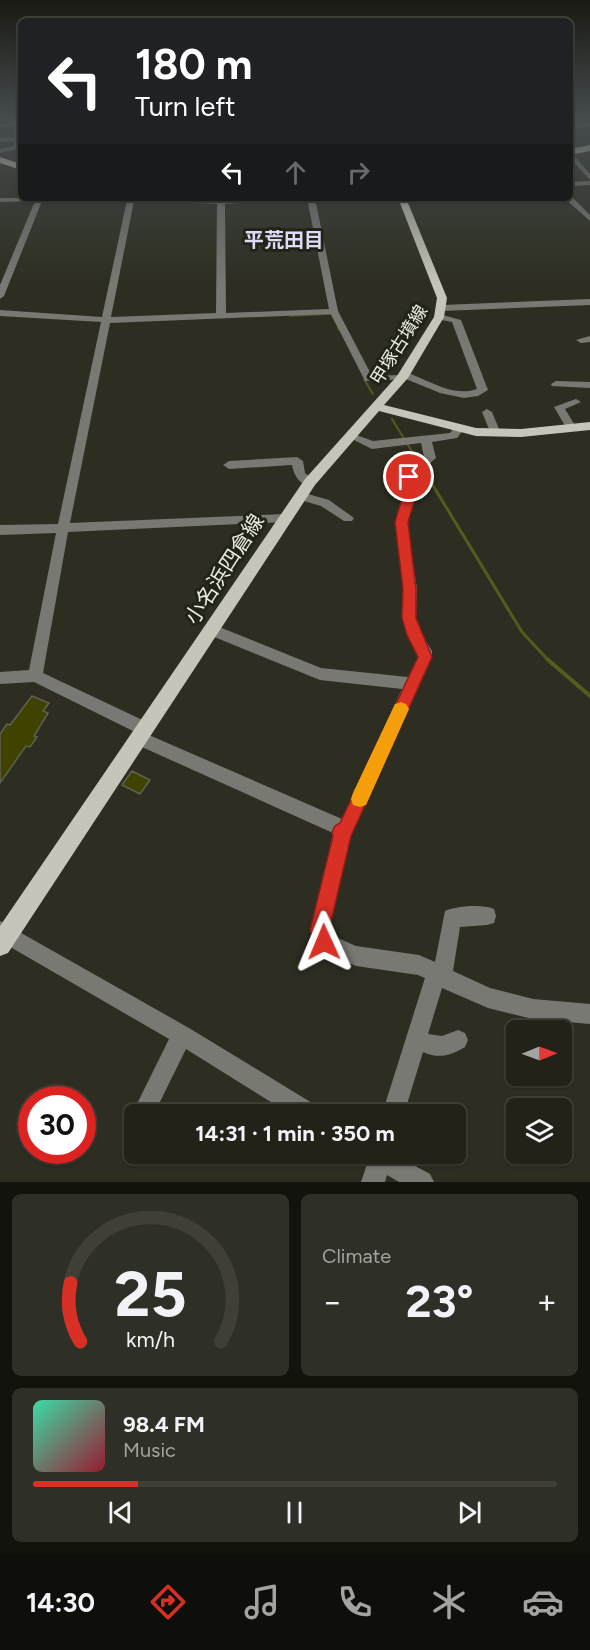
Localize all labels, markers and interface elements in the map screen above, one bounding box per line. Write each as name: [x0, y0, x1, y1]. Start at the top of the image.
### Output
text: 180 m: [135, 39, 252, 90]
icon: left: [36, 42, 114, 120]
text: Turn left: [135, 90, 235, 123]
icon: left: [216, 156, 249, 189]
icon: ahead: [279, 156, 312, 189]
icon: right: [342, 156, 375, 189]
district label: 平荒田目: [244, 228, 324, 252]
street label: 甲塚古墳線: [366, 301, 432, 389]
pin: [383, 451, 434, 502]
icon: arrive: [392, 460, 425, 493]
street label: 小名浜四倉線: [179, 509, 269, 629]
position arrow: [292, 910, 356, 974]
north arrow: [506, 1020, 572, 1086]
map controls: [506, 1020, 572, 1164]
speed limit sign: 30: [18, 1086, 96, 1164]
button: layers: [506, 1098, 572, 1164]
text: 14:31 · 1 min · 350 m: [195, 1120, 395, 1147]
text: Climate: [322, 1244, 391, 1268]
text: 25: [114, 1257, 187, 1332]
text: 23°: [405, 1274, 474, 1328]
text: −: [322, 1282, 343, 1321]
text: +: [536, 1282, 557, 1321]
text: km/h: [126, 1327, 175, 1352]
text: 98.4 FM: [123, 1411, 205, 1438]
text: Music: [123, 1438, 176, 1462]
icon: previous: [104, 1496, 137, 1529]
icon: pause: [278, 1496, 311, 1529]
icon: next: [453, 1496, 486, 1529]
icon: directions: [147, 1581, 189, 1623]
icon: music: [241, 1581, 283, 1623]
icon: phone: [334, 1581, 376, 1623]
icon: climate: [428, 1581, 470, 1623]
icon: car: [522, 1581, 564, 1623]
text: 14:30: [26, 1586, 95, 1619]

